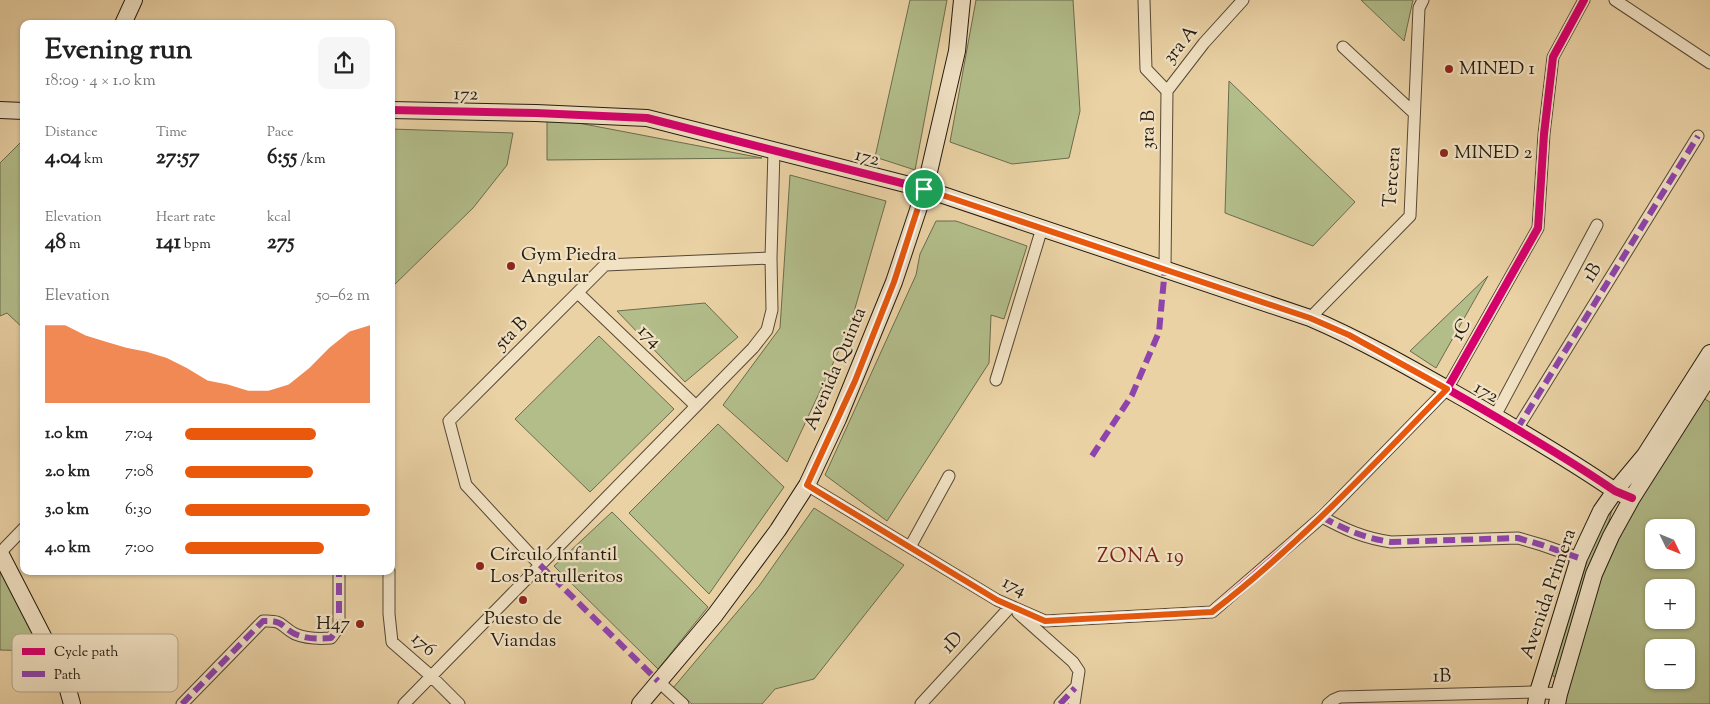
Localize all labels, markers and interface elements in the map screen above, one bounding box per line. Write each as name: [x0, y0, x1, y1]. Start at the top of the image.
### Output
street label: 3ra A: [1157, 19, 1205, 70]
text: Evening run: [45, 31, 192, 71]
button: share: [318, 37, 370, 89]
place label: MINED 1: [1459, 56, 1535, 83]
marker: MINED 1: [1443, 63, 1455, 75]
text: 18:09 · 4 × 1.0 km: [45, 70, 156, 93]
street label: 172: [453, 81, 479, 109]
street label: 3ra B: [1135, 110, 1163, 150]
text: Distance: [45, 123, 98, 143]
text: Time: [156, 123, 187, 143]
text: Pace: [267, 123, 294, 143]
place label: MINED 2: [1454, 140, 1532, 167]
street label: 172: [852, 142, 883, 174]
text: 4.04: [45, 143, 81, 173]
text: 27:57: [156, 143, 200, 173]
text: 6:55: [267, 143, 297, 173]
street label: Tercera: [1377, 145, 1409, 208]
marker: MINED 2: [1438, 147, 1450, 159]
text: km: [81, 150, 103, 170]
text: /km: [297, 150, 326, 170]
pin: [903, 168, 945, 210]
icon: arrive: [910, 175, 938, 203]
text: Elevation: [45, 208, 102, 228]
text: Heart rate: [156, 208, 216, 228]
text: kcal: [267, 208, 291, 228]
text: 48: [45, 228, 66, 258]
text: 141: [156, 228, 181, 258]
text: 275: [267, 228, 295, 258]
text: m: [66, 235, 81, 255]
text: bpm: [181, 235, 211, 255]
place label: Gym Piedra Angular: [521, 242, 617, 291]
street label: 1B: [1577, 258, 1609, 288]
marker: Gym Piedra Angular: [505, 260, 517, 272]
text: Elevation: [45, 285, 110, 308]
text: 50–62 m: [316, 285, 370, 308]
street label: Avenida Quinta: [798, 303, 874, 435]
street label: 5ta B: [488, 311, 535, 358]
street label: 1C: [1445, 314, 1479, 346]
street label: 174: [631, 319, 667, 355]
street label: 172: [1469, 375, 1504, 411]
text: 1.0 km: [45, 423, 88, 446]
text: 7:04: [125, 423, 153, 446]
text: 2.0 km: [45, 461, 90, 484]
text: 7:08: [125, 461, 153, 484]
text: 3.0 km: [45, 499, 89, 522]
text: 6:30: [125, 499, 152, 522]
north arrow: [1645, 519, 1695, 569]
map controls: [1645, 519, 1695, 689]
street label: Avenida Primera: [1514, 525, 1584, 663]
text: 4.0 km: [45, 537, 91, 560]
text: 7:00: [125, 537, 154, 560]
place label: Círculo Infantil Los Patrulleritos: [490, 542, 623, 591]
district label: ZONA 19: [1097, 543, 1185, 572]
marker: Círculo Infantil Los Patrulleritos: [474, 560, 486, 572]
street label: 174: [997, 570, 1031, 605]
button: +: [1645, 579, 1695, 629]
marker: Puesto de Viandas: [517, 594, 529, 606]
place label: Puesto de Viandas: [484, 606, 562, 655]
place label: H47: [316, 611, 350, 638]
marker: H47: [354, 618, 366, 630]
street label: 176: [405, 626, 441, 664]
street label: 1D: [936, 626, 970, 660]
legend: [12, 634, 178, 692]
button: −: [1645, 639, 1695, 689]
text: Cycle path: [54, 643, 118, 663]
street label: 1B: [1433, 663, 1451, 691]
text: Path: [54, 666, 81, 686]

